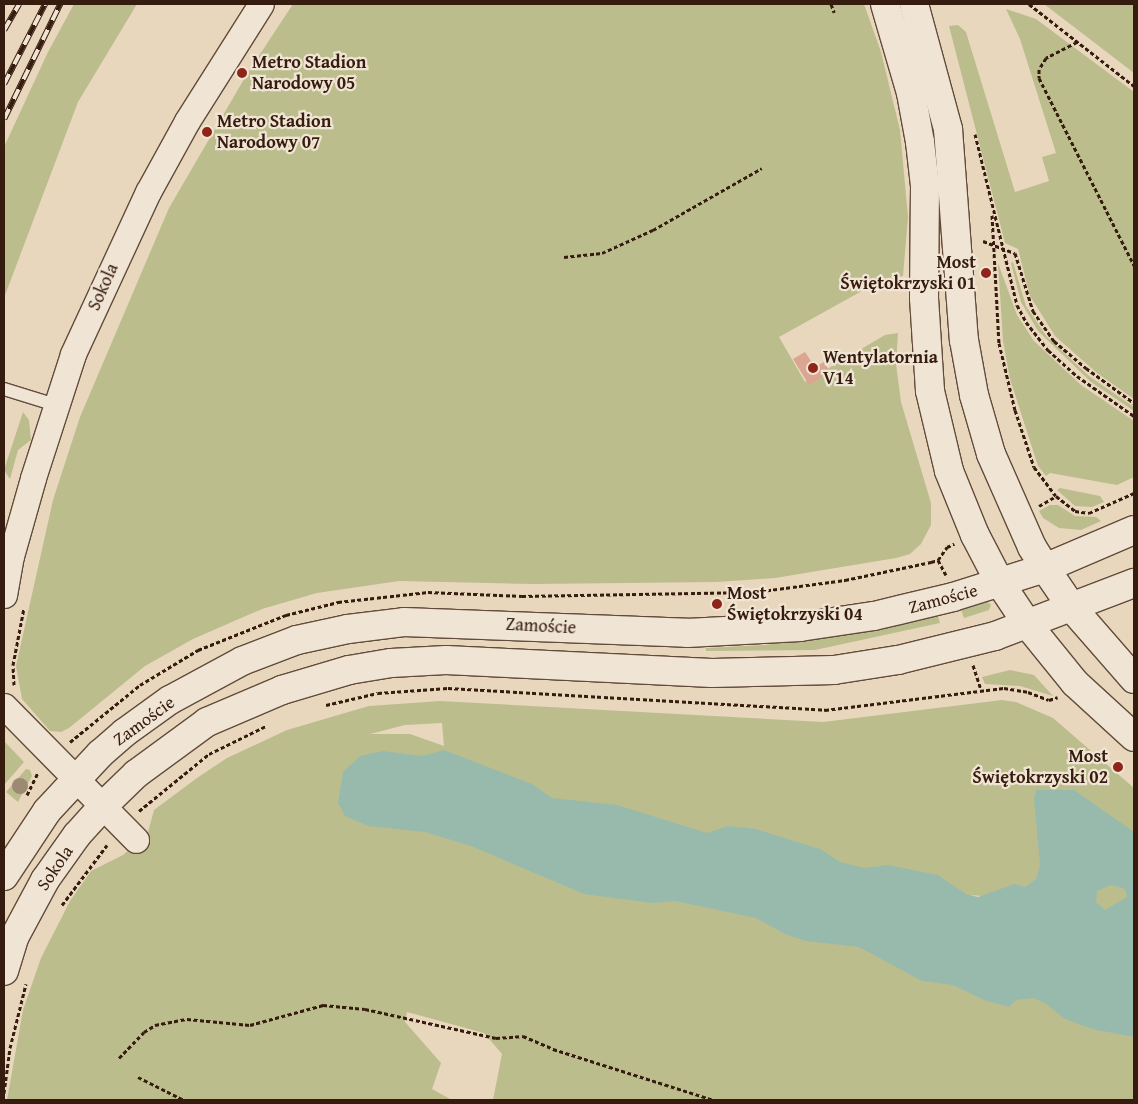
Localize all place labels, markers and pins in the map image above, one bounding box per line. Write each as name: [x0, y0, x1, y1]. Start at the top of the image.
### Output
place label: Metro Stadion Narodowy 05: [252, 52, 366, 94]
marker: Metro Stadion Narodowy 05: [236, 67, 248, 79]
place label: Metro Stadion Narodowy 07: [217, 111, 331, 154]
marker: Metro Stadion Narodowy 07: [201, 126, 213, 138]
place label: Most Świętokrzyski 01: [840, 252, 976, 294]
marker: Most Świętokrzyski 01: [980, 267, 992, 279]
place label: Wentylatornia V14: [823, 347, 938, 389]
marker: Wentylatornia V14: [807, 362, 819, 374]
place label: Most Świętokrzyski 04: [727, 583, 863, 626]
marker: Most Świętokrzyski 04: [711, 598, 723, 610]
place label: Most Świętokrzyski 02: [972, 746, 1108, 789]
marker: Most Świętokrzyski 02: [1112, 761, 1124, 773]

